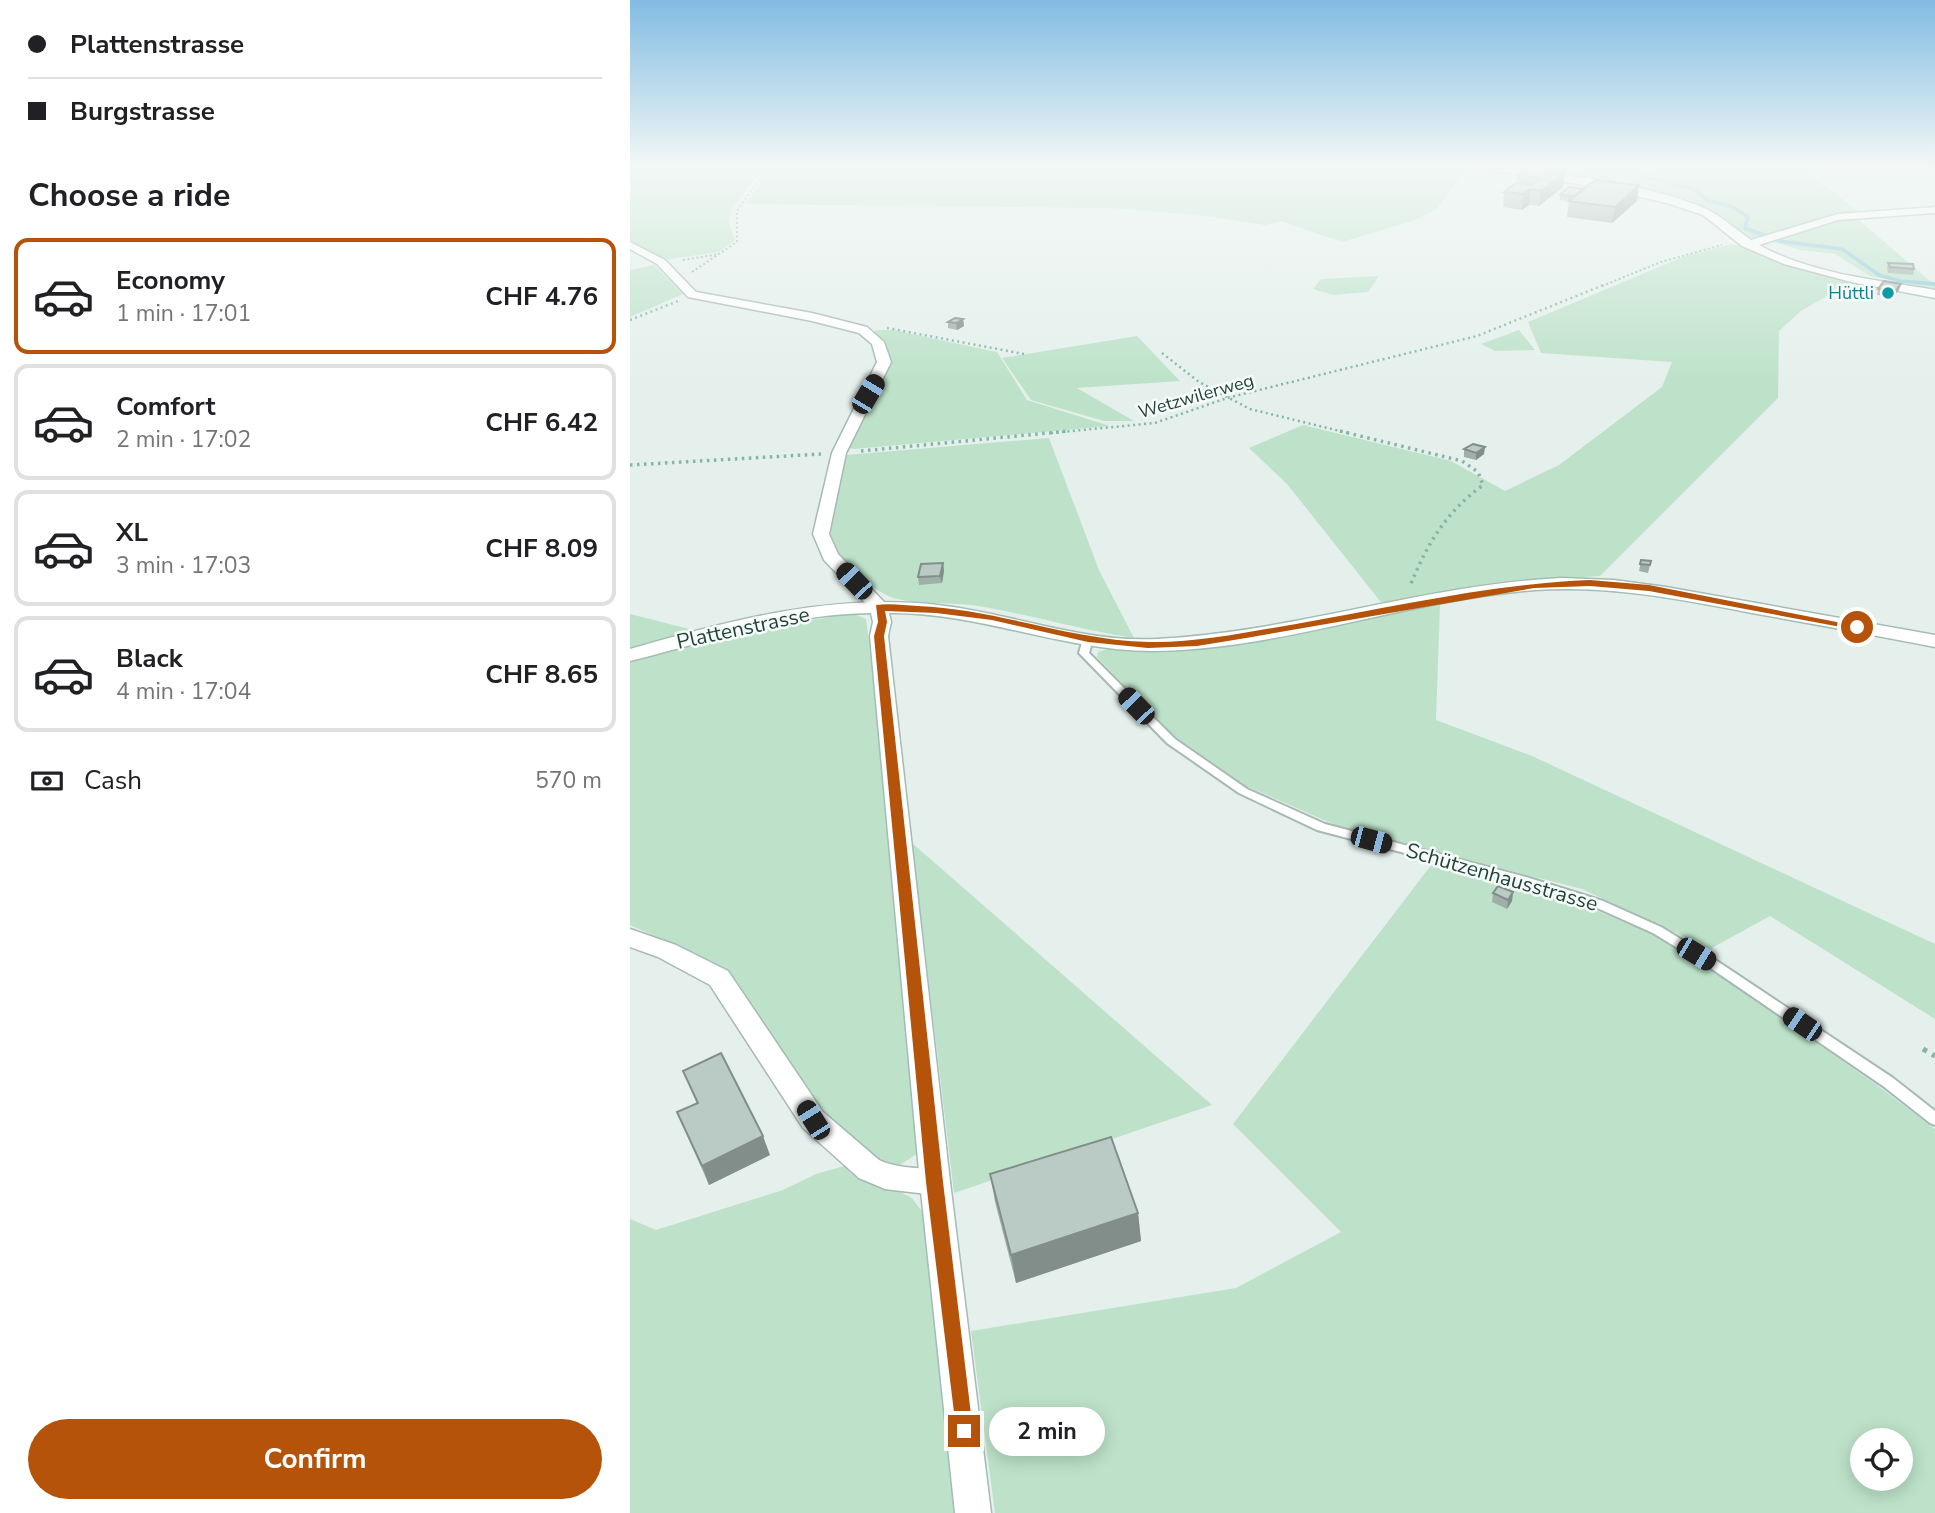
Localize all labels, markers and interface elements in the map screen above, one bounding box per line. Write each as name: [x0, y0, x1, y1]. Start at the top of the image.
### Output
text: Plattenstrasse: [70, 27, 244, 62]
text: Burgstrasse: [70, 94, 215, 129]
text: Choose a ride: [28, 174, 230, 217]
text: Economy: [116, 263, 225, 298]
icon: car: [32, 265, 95, 328]
text: CHF 4.76: [485, 279, 598, 314]
place label: Hüttli: [1828, 281, 1874, 305]
marker: Hüttli: [1880, 285, 1896, 301]
text: 1 min · 17:01: [116, 298, 251, 329]
street label: Wetzwilerweg: [1135, 368, 1257, 424]
car: [849, 371, 888, 417]
text: Comfort: [116, 389, 216, 424]
icon: car: [32, 391, 95, 454]
text: CHF 6.42: [485, 405, 598, 440]
text: 2 min · 17:02: [116, 424, 251, 455]
text: XL: [116, 515, 148, 550]
icon: car: [32, 517, 95, 580]
text: CHF 8.09: [485, 531, 598, 566]
text: 3 min · 17:03: [116, 550, 251, 581]
car: [832, 559, 877, 603]
street label: Plattenstrasse: [674, 600, 812, 656]
route start: [1841, 611, 1873, 643]
text: Black: [116, 641, 183, 676]
icon: car: [32, 643, 95, 706]
text: CHF 8.65: [485, 657, 598, 692]
text: 4 min · 17:04: [116, 676, 251, 707]
car: [1114, 684, 1159, 728]
icon: cash: [28, 762, 66, 800]
text: Cash: [84, 763, 142, 798]
text: 570 m: [535, 765, 602, 796]
car: [1348, 824, 1395, 856]
street label: Schützenhausstrasse: [1403, 836, 1601, 918]
car: [1673, 934, 1720, 974]
car: [1779, 1004, 1826, 1044]
car: [793, 1097, 834, 1143]
callout: 2 min: [988, 1406, 1104, 1456]
route end: [948, 1415, 980, 1447]
text: 2 min: [1017, 1416, 1077, 1447]
button: Confirm: [28, 1419, 602, 1499]
map controls: [1850, 1428, 1913, 1491]
button: locate: [1850, 1428, 1913, 1491]

